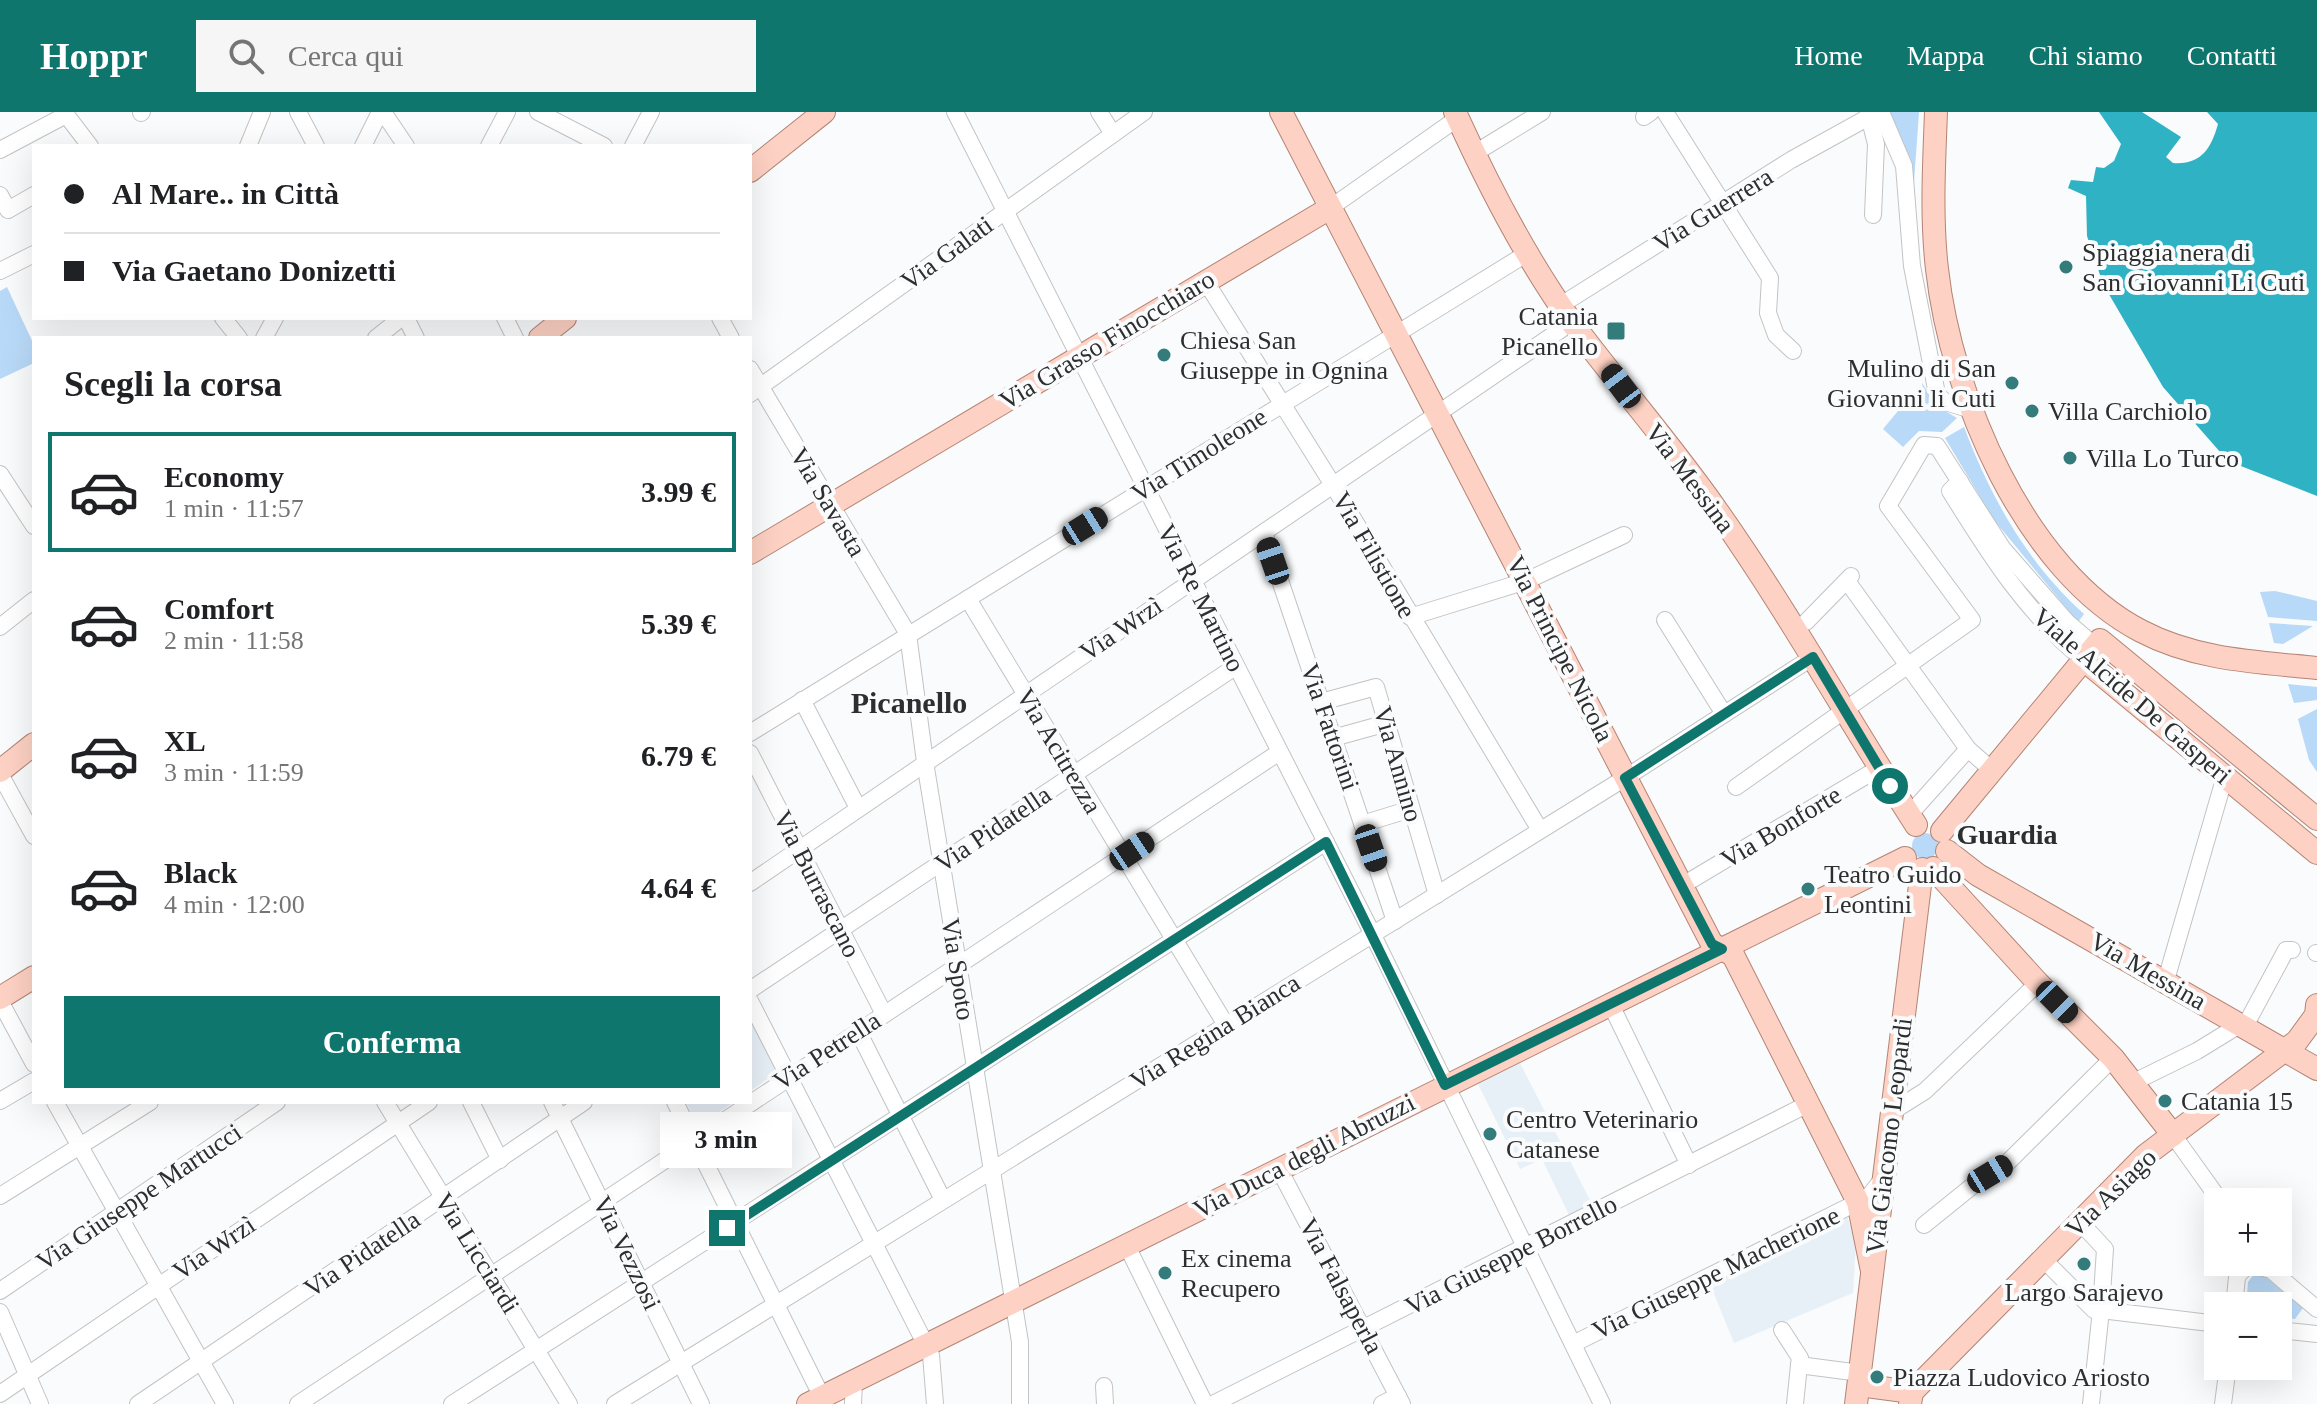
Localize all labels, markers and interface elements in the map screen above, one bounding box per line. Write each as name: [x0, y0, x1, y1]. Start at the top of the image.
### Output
search box: [196, 20, 756, 92]
icon: search: [224, 34, 268, 78]
text: Hoppr: [40, 35, 148, 77]
text: Cerca qui: [288, 39, 403, 72]
text: Home: [1794, 40, 1863, 71]
text: Mappa: [1907, 40, 1984, 71]
text: Chi siamo: [2028, 40, 2143, 71]
text: Contatti: [2187, 40, 2277, 71]
street label: Via Guerrera: [1648, 162, 1778, 258]
text: Al Mare.. in Città: [112, 177, 339, 210]
street label: Via Galati: [896, 210, 998, 296]
place label: Spiaggia nera di San Giovanni Li Cuti: [2082, 238, 2305, 297]
text: Via Gaetano Donizetti: [112, 254, 396, 287]
marker: Spiaggia nera di San Giovanni Li Cuti: [2057, 258, 2075, 276]
street label: Via Grasso Finocchiaro: [994, 264, 1220, 416]
place label: Catania Picanello: [1501, 302, 1598, 361]
marker: Catania Picanello: [1605, 320, 1627, 342]
place label: Chiesa San Giuseppe in Ognina: [1180, 326, 1388, 385]
marker: Chiesa San Giuseppe in Ognina: [1155, 346, 1173, 364]
place label: Mulino di San Giovanni li Cuti: [1827, 354, 1996, 413]
car: [1597, 360, 1645, 412]
text: Scegli la corsa: [64, 364, 282, 404]
marker: Mulino di San Giovanni li Cuti: [2003, 374, 2021, 392]
place label: Villa Carchiolo: [2048, 397, 2207, 426]
street label: Via Timoleone: [1126, 402, 1272, 508]
marker: Villa Carchiolo: [2023, 402, 2041, 420]
street label: Via Messina: [1640, 418, 1741, 539]
street label: Via Savasta: [784, 442, 872, 562]
place label: Villa Lo Turco: [2086, 444, 2239, 473]
marker: Villa Lo Turco: [2061, 449, 2079, 467]
icon: car: [68, 456, 140, 528]
text: Economy: [164, 460, 284, 493]
text: 3.99 €: [641, 475, 716, 508]
street label: Via Filistione: [1326, 487, 1422, 623]
text: 1 min · 11:57: [164, 494, 304, 523]
car: [1058, 503, 1112, 549]
street label: Via Re Martino: [1151, 519, 1251, 677]
car: [1254, 534, 1292, 588]
street label: Via Principe Nicola: [1501, 551, 1620, 747]
icon: car: [68, 588, 140, 660]
street label: Via Wrzì: [1074, 591, 1168, 667]
text: Comfort: [164, 592, 274, 625]
street label: Viale Alcide De Gasperi: [2027, 602, 2237, 790]
text: 5.39 €: [641, 607, 716, 640]
text: 2 min · 11:58: [164, 626, 304, 655]
street label: Via Fattorini: [1295, 660, 1365, 794]
street label: Via Acitrezza: [1010, 683, 1108, 819]
district label: Picanello: [851, 686, 967, 719]
street label: Via Annino: [1368, 703, 1428, 825]
icon: car: [68, 720, 140, 792]
text: XL: [164, 724, 206, 757]
text: 6.79 €: [641, 739, 716, 772]
text: 3 min · 11:59: [164, 758, 304, 787]
route start: [1872, 768, 1908, 804]
street label: Via Pidatella: [930, 779, 1057, 878]
street label: Via Bonforte: [1716, 780, 1846, 874]
street label: Via Burrascano: [768, 806, 866, 962]
district label: Guardia: [1956, 819, 2058, 850]
car: [1352, 821, 1390, 875]
car: [1105, 828, 1159, 874]
icon: car: [68, 852, 140, 924]
text: Black: [164, 856, 237, 889]
place label: Teatro Guido Leontini: [1824, 860, 1962, 919]
text: 4.64 €: [641, 871, 716, 904]
marker: Teatro Guido Leontini: [1799, 880, 1817, 898]
text: 4 min · 12:00: [164, 890, 305, 919]
street label: Via Spoto: [936, 916, 980, 1022]
street label: Via Messina: [2085, 926, 2212, 1016]
street label: Via Regina Bianca: [1125, 968, 1306, 1096]
car: [2032, 977, 2082, 1027]
button: Conferma: [64, 996, 720, 1088]
street label: Via Petrella: [768, 1005, 886, 1096]
street label: Via Giacomo Leopardi: [1860, 1016, 1918, 1256]
place label: Catania 15: [2181, 1087, 2293, 1116]
street label: Via Duca degli Abruzzi: [1188, 1088, 1420, 1224]
marker: Catania 15: [2156, 1092, 2174, 1110]
place label: Centro Veterinario Catanese: [1506, 1105, 1698, 1164]
callout: 3 min: [661, 1112, 793, 1168]
street label: Via Giuseppe Martucci: [31, 1118, 247, 1276]
text: 3 min: [695, 1125, 757, 1154]
marker: Centro Veterinario Catanese: [1481, 1125, 1499, 1143]
street label: Via Asiago: [2060, 1143, 2162, 1243]
car: [1963, 1151, 2017, 1197]
street label: Via Licciardi: [429, 1188, 525, 1318]
map controls: [2204, 1188, 2292, 1380]
button: +: [2204, 1188, 2292, 1276]
street label: Via Giuseppe Borrello: [1400, 1189, 1622, 1321]
street label: Via Vezzosi: [587, 1191, 667, 1315]
street label: Via Giuseppe Macherione: [1588, 1200, 1844, 1346]
street label: Via Pidatella: [299, 1204, 426, 1303]
street label: Via Wrzì: [167, 1210, 261, 1286]
route end: [709, 1210, 745, 1246]
street label: Via Falsaperla: [1293, 1213, 1389, 1359]
place label: Ex cinema Recupero: [1181, 1244, 1292, 1303]
marker: Largo Sarajevo: [2075, 1255, 2093, 1273]
marker: Ex cinema Recupero: [1156, 1264, 1174, 1282]
place label: Largo Sarajevo: [2004, 1278, 2164, 1307]
button: −: [2204, 1292, 2292, 1380]
place label: Piazza Ludovico Ariosto: [1893, 1363, 2150, 1392]
marker: Piazza Ludovico Ariosto: [1868, 1368, 1886, 1386]

